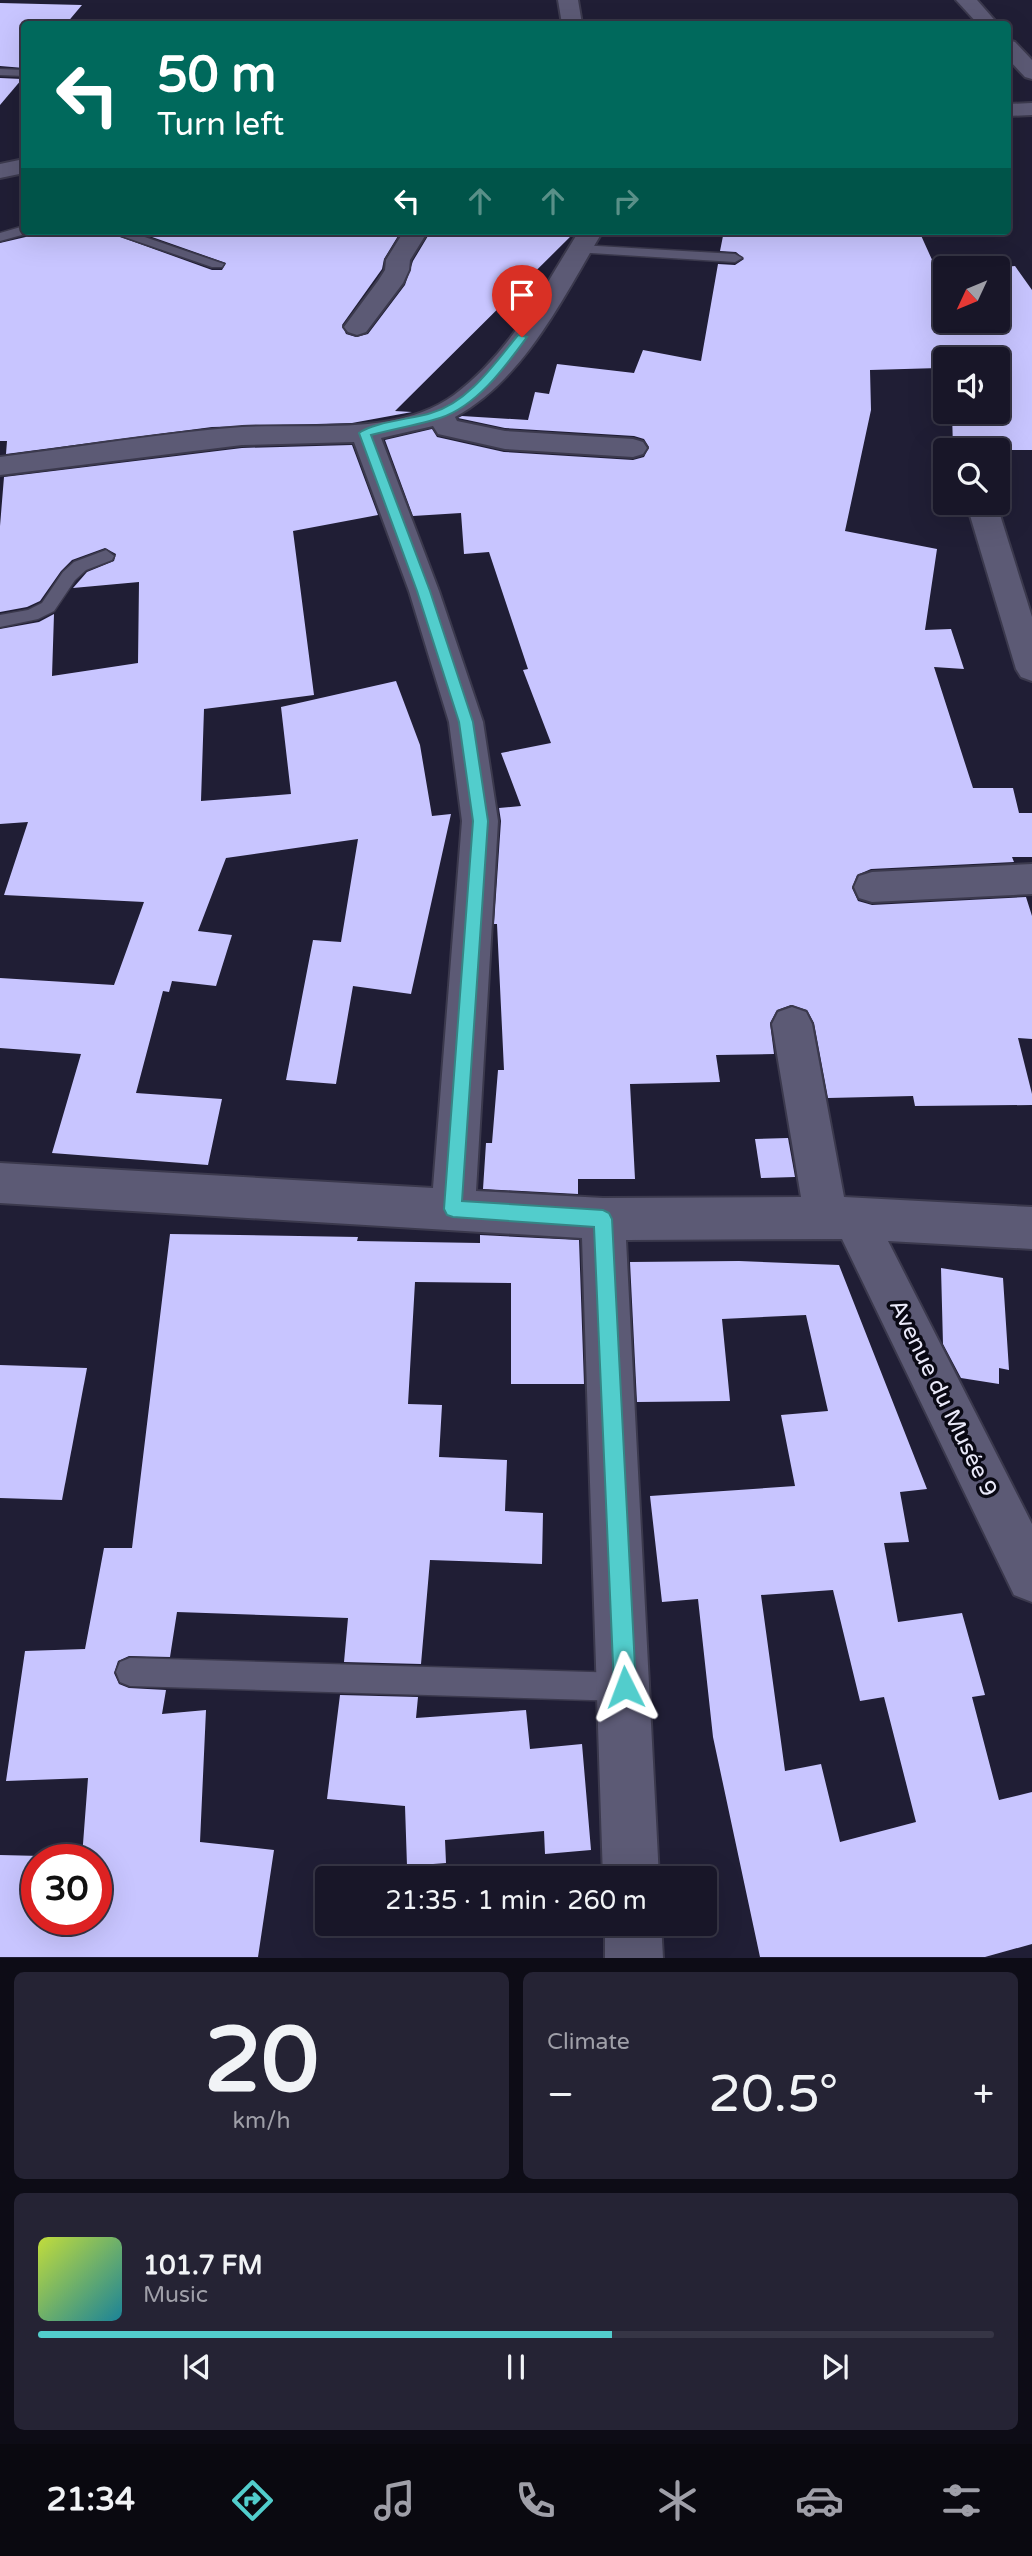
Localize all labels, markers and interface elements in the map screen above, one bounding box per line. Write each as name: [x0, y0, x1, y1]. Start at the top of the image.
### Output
text: 50 m: [157, 46, 276, 105]
icon: left: [42, 49, 133, 140]
text: Turn left: [157, 106, 284, 144]
icon: left: [388, 182, 426, 220]
icon: ahead: [461, 182, 499, 220]
icon: ahead: [534, 182, 572, 220]
icon: right: [607, 182, 645, 220]
north arrow: [933, 256, 1010, 332]
map controls: [933, 256, 1010, 515]
pin: [492, 265, 552, 337]
icon: arrive: [503, 276, 541, 314]
button: sound: [933, 347, 1010, 424]
button: search: [933, 438, 1010, 515]
street label: Avenue du Musée 9: [883, 1295, 1003, 1501]
position arrow: [588, 1650, 662, 1724]
speed limit sign: 30: [21, 1844, 112, 1935]
text: 21:35 · 1 min · 260 m: [385, 1885, 647, 1916]
text: 20: [204, 2006, 319, 2116]
text: Climate: [547, 2028, 630, 2056]
text: 20.5°: [708, 2063, 838, 2126]
text: −: [547, 2072, 574, 2118]
text: +: [973, 2072, 994, 2118]
text: km/h: [233, 2107, 290, 2135]
text: 101.7 FM: [143, 2250, 263, 2281]
text: Music: [143, 2281, 208, 2309]
icon: previous: [178, 2348, 216, 2386]
icon: pause: [497, 2348, 535, 2386]
icon: next: [816, 2348, 854, 2386]
icon: directions: [228, 2476, 277, 2525]
icon: music: [370, 2476, 419, 2525]
icon: phone: [511, 2476, 560, 2525]
icon: climate: [653, 2476, 702, 2525]
icon: car: [795, 2476, 844, 2525]
icon: filters: [937, 2476, 986, 2525]
text: 21:34: [46, 2481, 135, 2519]

